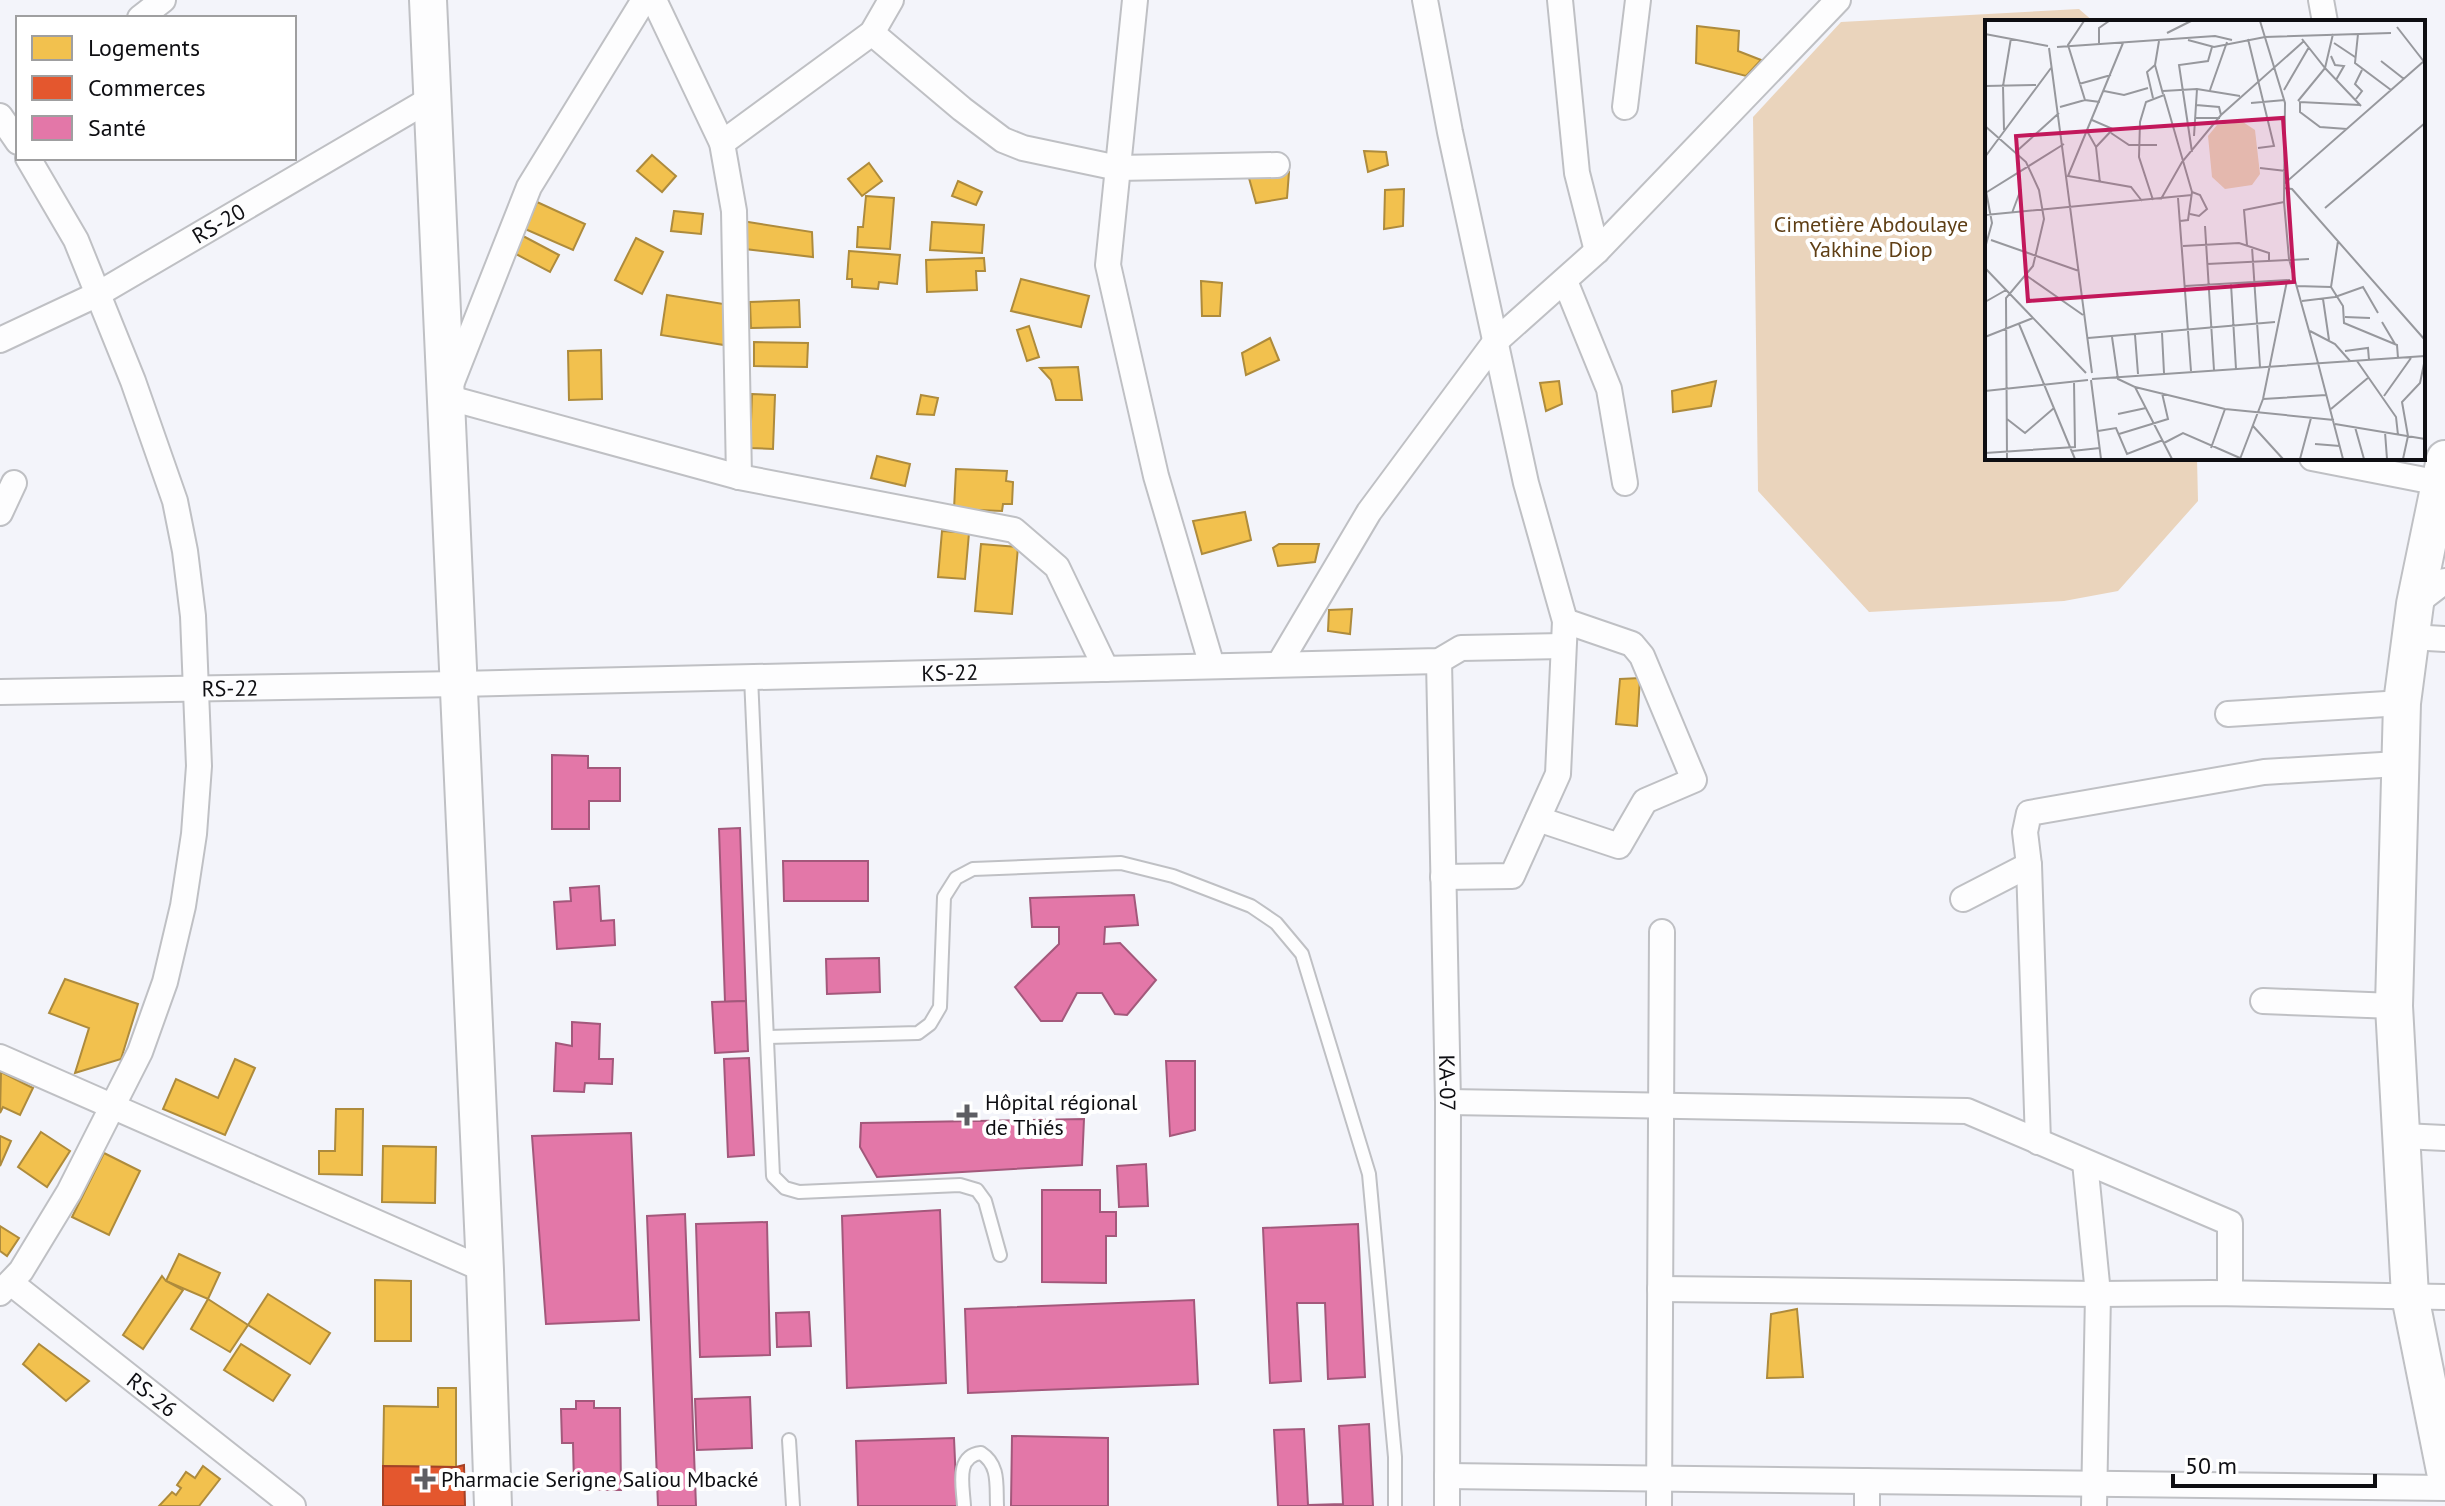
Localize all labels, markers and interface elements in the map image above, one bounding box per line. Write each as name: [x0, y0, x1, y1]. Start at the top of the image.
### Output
legend: [16, 16, 296, 160]
inset map: [1985, 20, 2425, 460]
text: Logements: [88, 32, 200, 63]
text: Commerces: [88, 72, 206, 103]
text: Santé: [88, 112, 146, 143]
street label: RS-20: [187, 197, 250, 250]
park label: Cimetière Abdoulaye Yakhine Diop: [1774, 210, 1968, 263]
street label: KS-22: [921, 658, 979, 687]
street label: RS-22: [201, 673, 259, 702]
street label: KA-07: [1433, 1054, 1462, 1111]
place label: Hôpital régional de Thiés: [985, 1088, 1138, 1141]
marker: Hôpital régional de Thiés: [956, 1104, 978, 1126]
street label: RS-26: [121, 1366, 183, 1423]
scale bar: [2173, 1438, 2375, 1488]
text: 50 m: [2185, 1450, 2237, 1481]
place label: Pharmacie Serigne Saliou Mbacké: [441, 1465, 759, 1493]
marker: Pharmacie Serigne Saliou Mbacké: [416, 1470, 434, 1488]

